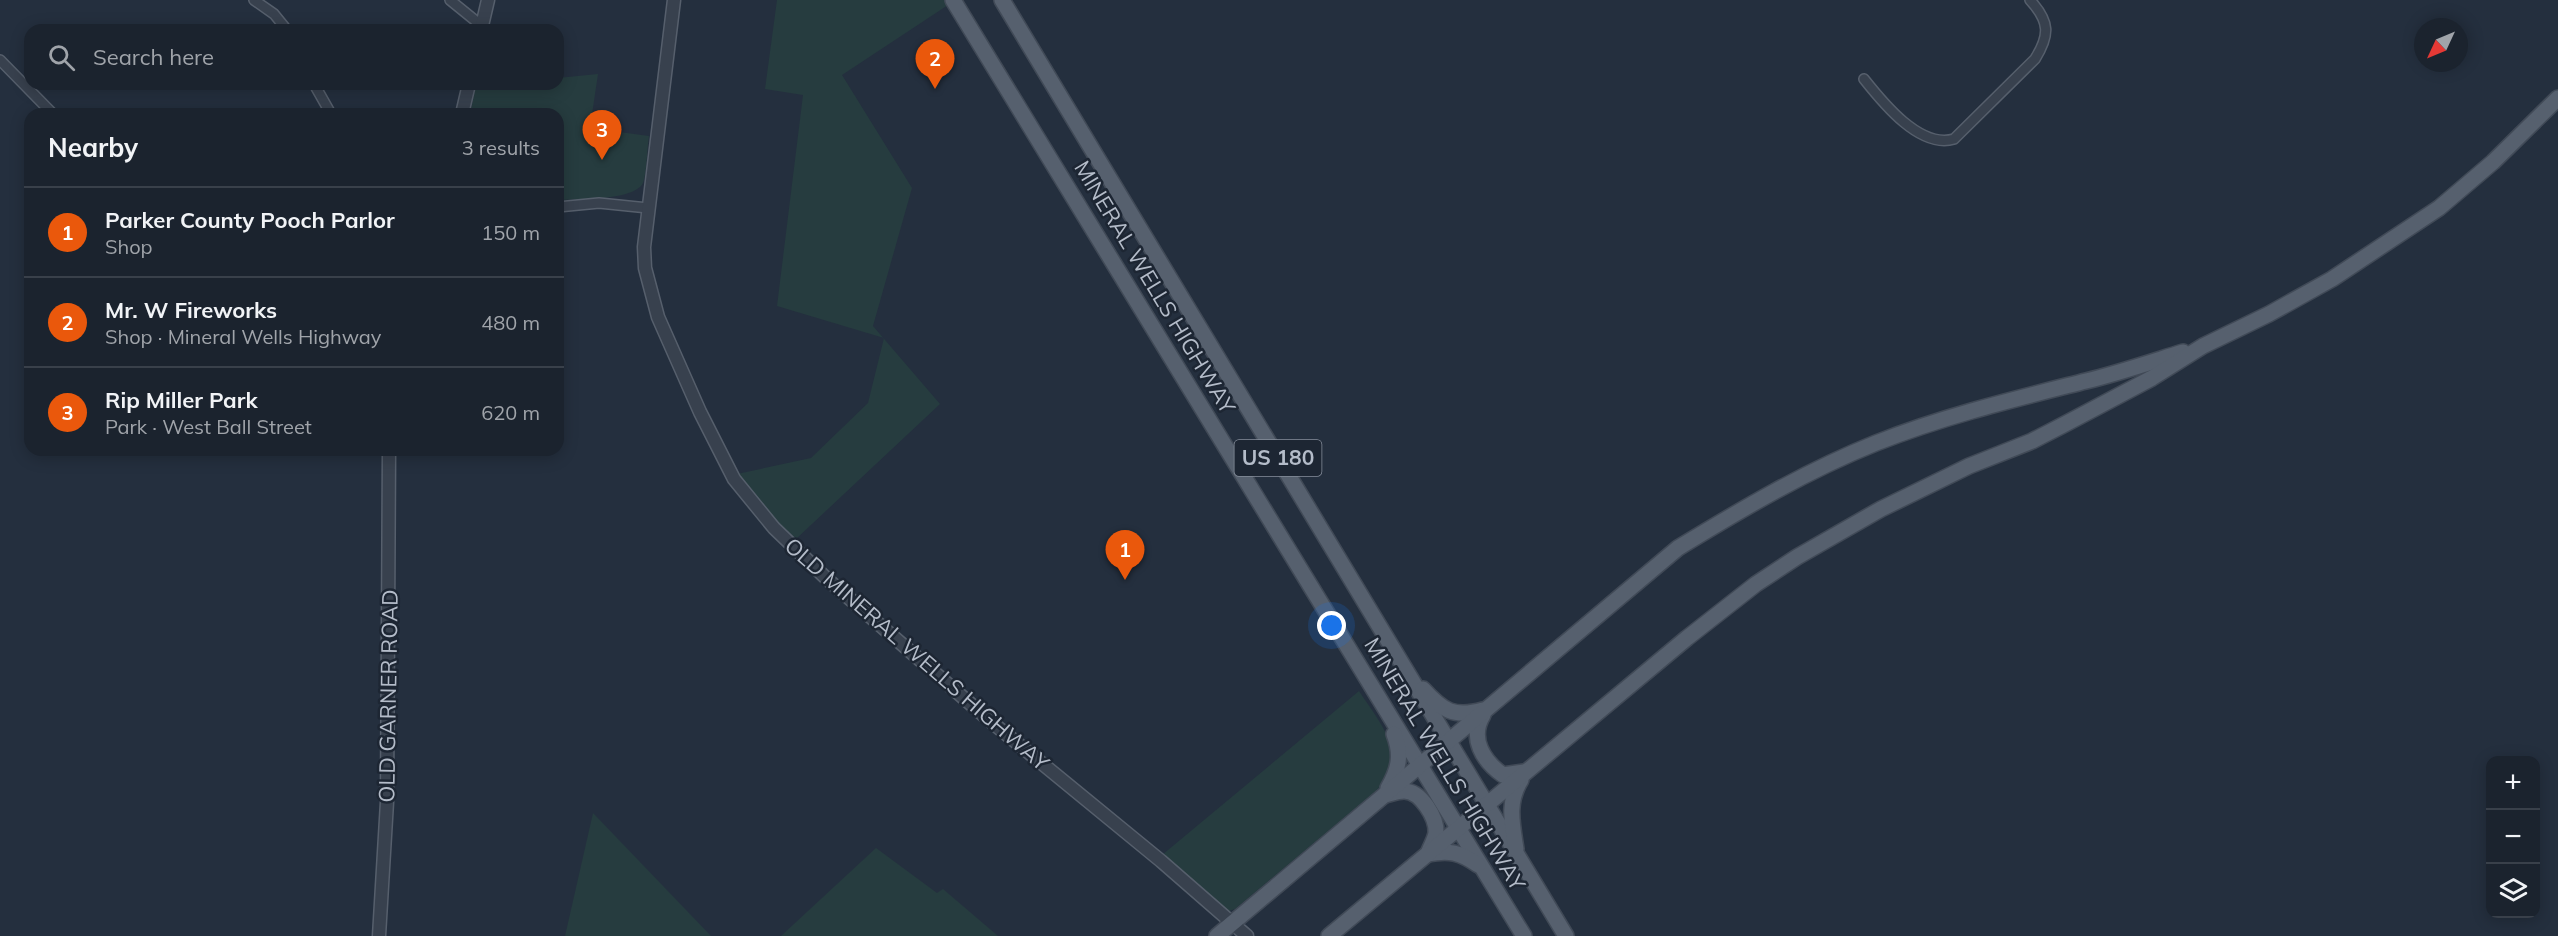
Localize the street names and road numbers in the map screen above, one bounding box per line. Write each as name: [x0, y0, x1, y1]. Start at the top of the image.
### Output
street label: MINERAL WELLS HIGHWAY: [1068, 155, 1242, 419]
road number: US 180: [1234, 440, 1322, 476]
street label: OLD MINERAL WELLS HIGHWAY: [779, 531, 1055, 777]
street label: OLD GARNER ROAD: [372, 589, 404, 803]
street label: MINERAL WELLS HIGHWAY: [1358, 632, 1532, 896]

